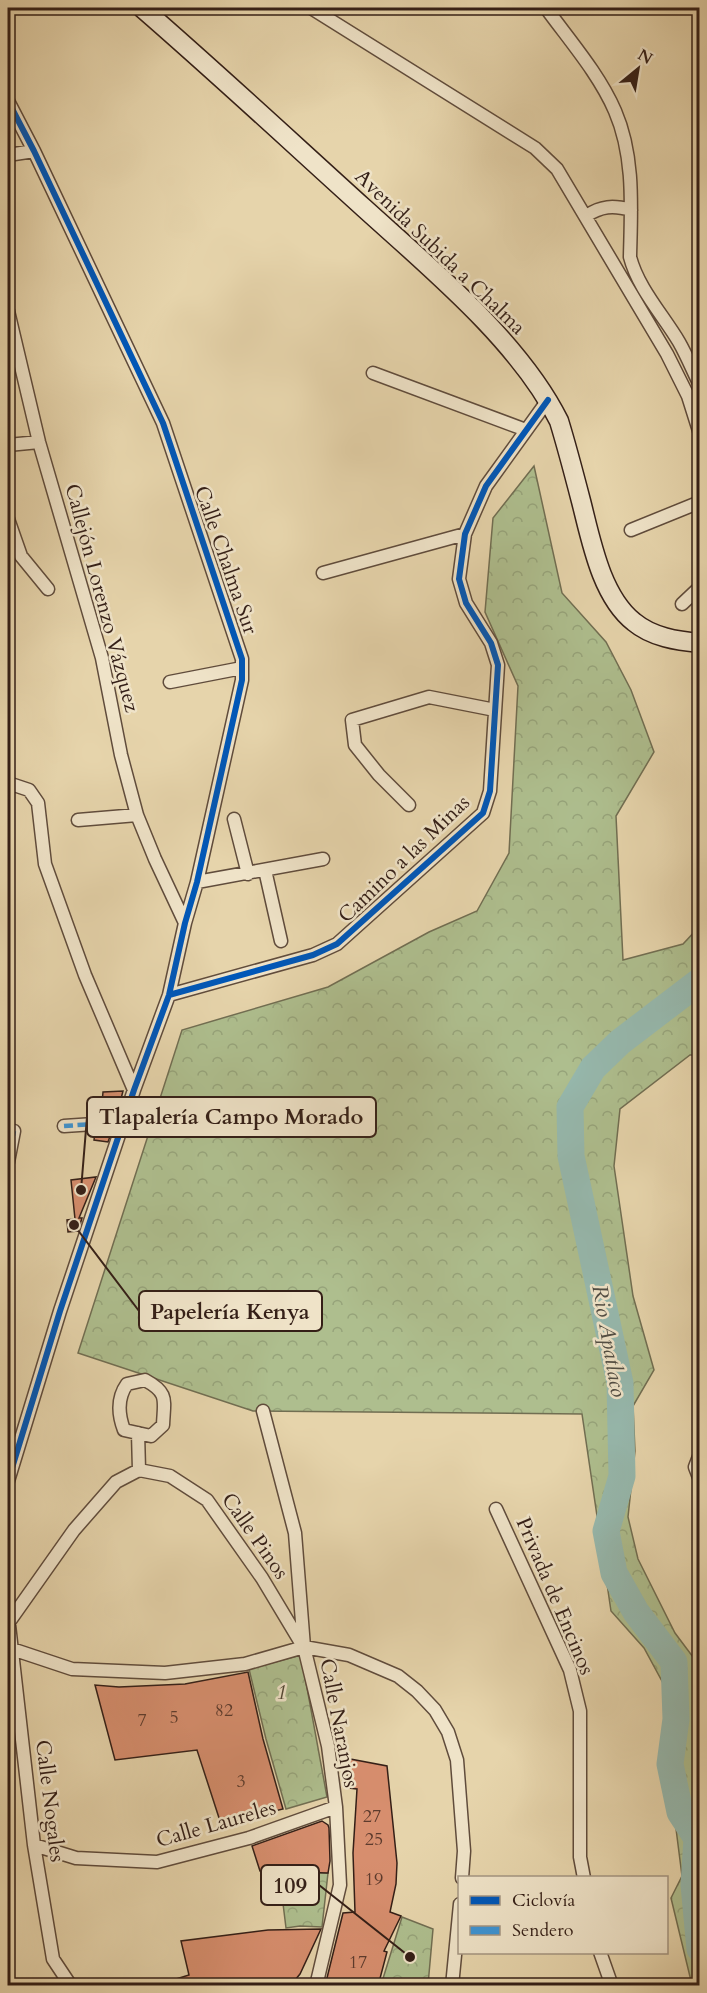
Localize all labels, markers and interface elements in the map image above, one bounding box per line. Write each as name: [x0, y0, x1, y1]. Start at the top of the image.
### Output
north arrow: [608, 39, 668, 99]
text: N: [633, 44, 657, 70]
street label: Avenida Subida a Chalma: [348, 163, 532, 341]
street label: Callejón Lorenzo Vázquez: [58, 481, 147, 716]
street label: Calle Chalma Sur: [187, 482, 265, 638]
street label: Camino a las Minas: [332, 788, 476, 930]
callout: Tlapalería Campo Morado: [87, 1097, 376, 1137]
text: Tlapalería Campo Morado: [99, 1102, 363, 1132]
water label: Rio Apatlaco: [584, 1282, 634, 1400]
callout: Papelería Kenya: [139, 1291, 322, 1331]
text: Papelería Kenya: [150, 1297, 310, 1327]
street label: Calle Pinos: [215, 1487, 295, 1585]
street label: Privada de Encinos: [509, 1513, 601, 1679]
street label: Calle Naranjos: [312, 1656, 366, 1790]
park label: 1: [276, 1678, 286, 1707]
house number: 82: [215, 1698, 233, 1723]
house number: 5: [169, 1705, 179, 1730]
house number: 7: [137, 1708, 147, 1733]
street label: Calle Nogales: [28, 1738, 72, 1864]
house number: 3: [236, 1769, 246, 1794]
street label: Calle Laureles: [153, 1793, 279, 1855]
house number: 27: [363, 1804, 381, 1829]
house number: 25: [365, 1827, 383, 1852]
callout: 109: [261, 1865, 319, 1905]
house number: 19: [365, 1867, 383, 1892]
text: 109: [273, 1871, 307, 1901]
legend: [458, 1876, 668, 1954]
text: Ciclovía: [512, 1888, 576, 1913]
text: Sendero: [512, 1918, 574, 1943]
house number: 17: [349, 1950, 367, 1975]

